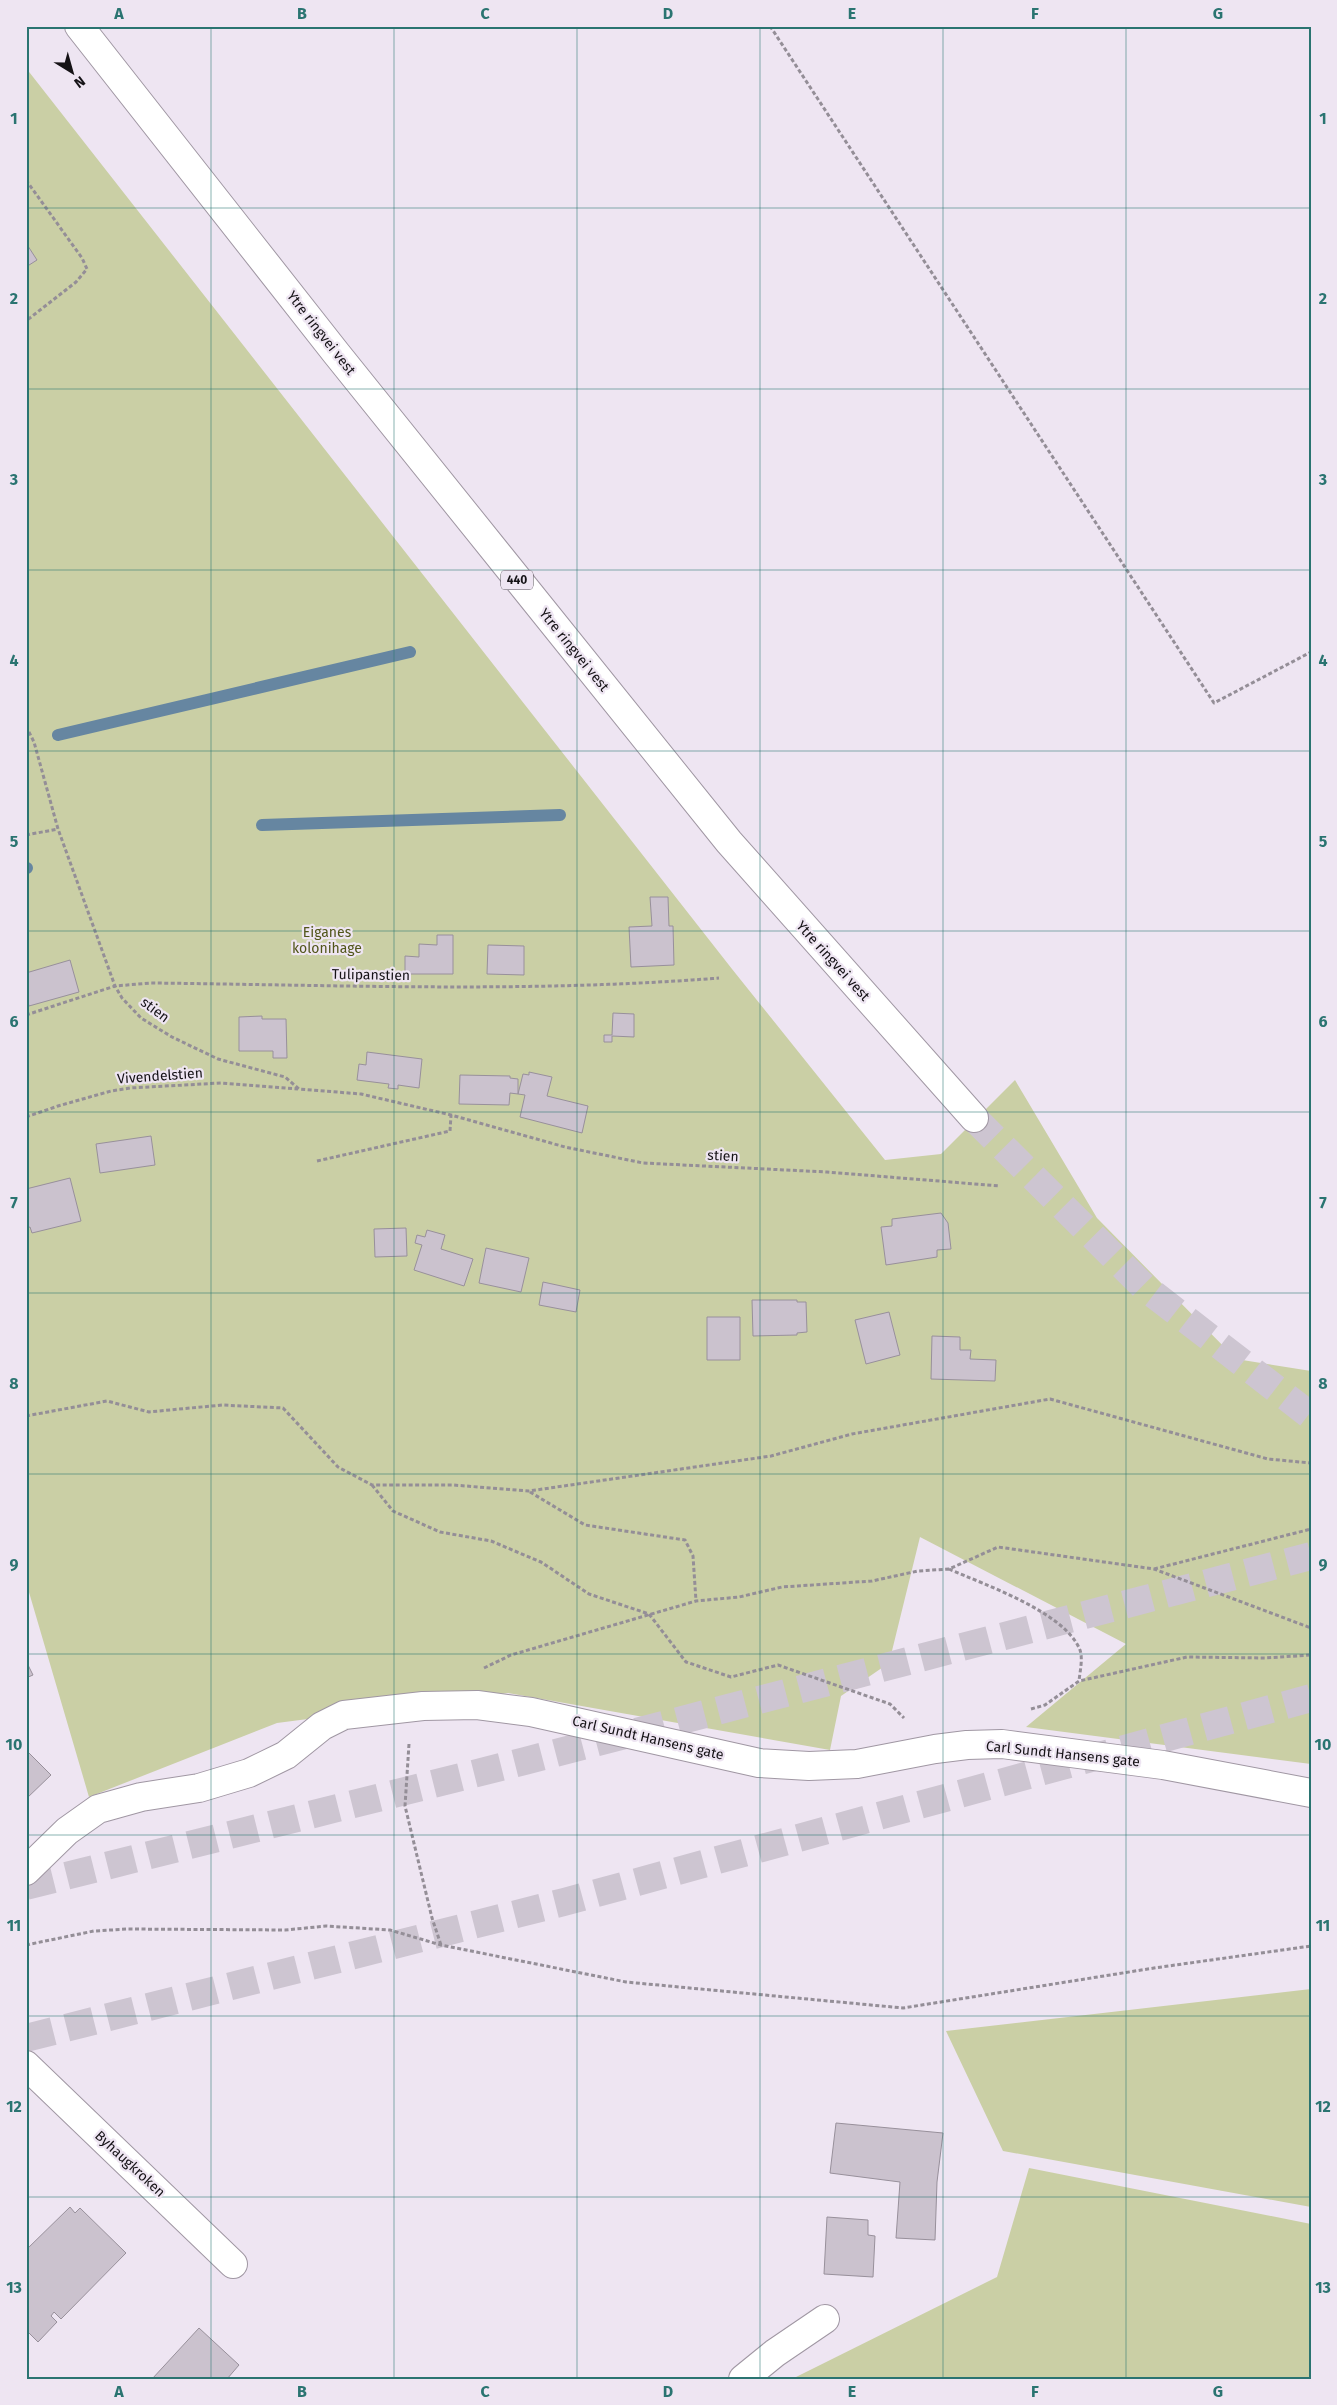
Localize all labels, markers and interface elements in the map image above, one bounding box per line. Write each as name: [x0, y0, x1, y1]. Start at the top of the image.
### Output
text: A: [113, 4, 124, 23]
text: B: [297, 4, 307, 23]
text: C: [480, 4, 490, 23]
text: D: [663, 4, 673, 23]
text: E: [848, 4, 856, 23]
text: F: [1031, 4, 1039, 23]
text: G: [1213, 4, 1223, 23]
north arrow: [48, 48, 98, 98]
text: N: [71, 72, 88, 92]
text: 1: [10, 109, 18, 128]
text: 1: [1319, 109, 1327, 128]
street label: Ytre ringvei vest: [283, 288, 360, 379]
text: 2: [10, 289, 18, 308]
text: 2: [1319, 289, 1327, 308]
text: 3: [9, 470, 18, 489]
text: 3: [1318, 470, 1327, 489]
road number: 440: [501, 570, 533, 590]
street label: Ytre ringvei vest: [535, 605, 613, 696]
text: 4: [9, 651, 19, 670]
text: 4: [1318, 651, 1328, 670]
text: 5: [10, 832, 19, 851]
text: 5: [1319, 832, 1328, 851]
street label: Ytre ringvei vest: [793, 917, 874, 1005]
park label: Eiganes kolonihage: [292, 924, 362, 957]
street label: Tulipanstien: [332, 966, 410, 984]
street label: stien: [137, 994, 173, 1026]
text: 6: [9, 1012, 19, 1031]
text: 6: [1318, 1012, 1328, 1031]
street label: Vivendelstien: [117, 1065, 203, 1087]
street label: stien: [707, 1147, 739, 1165]
text: 7: [10, 1193, 18, 1212]
text: 7: [1319, 1193, 1327, 1212]
text: 8: [9, 1374, 19, 1393]
text: 8: [1318, 1374, 1328, 1393]
text: 9: [10, 1555, 19, 1574]
text: 9: [1319, 1555, 1328, 1574]
street label: Carl Sundt Hansens gate: [571, 1712, 725, 1764]
text: 10: [6, 1735, 22, 1754]
text: 10: [1315, 1735, 1331, 1754]
street label: Carl Sundt Hansens gate: [985, 1737, 1141, 1771]
text: 11: [7, 1916, 21, 1935]
text: 11: [1316, 1916, 1330, 1935]
text: 12: [6, 2097, 22, 2116]
text: 12: [1315, 2097, 1331, 2116]
street label: Byhaugkroken: [91, 2127, 169, 2201]
text: 13: [6, 2278, 22, 2297]
text: 13: [1315, 2278, 1331, 2297]
text: A: [113, 2382, 124, 2401]
text: B: [297, 2382, 307, 2401]
text: C: [480, 2382, 490, 2401]
text: D: [663, 2382, 673, 2401]
text: E: [848, 2382, 856, 2401]
text: F: [1031, 2382, 1039, 2401]
text: G: [1213, 2382, 1223, 2401]

